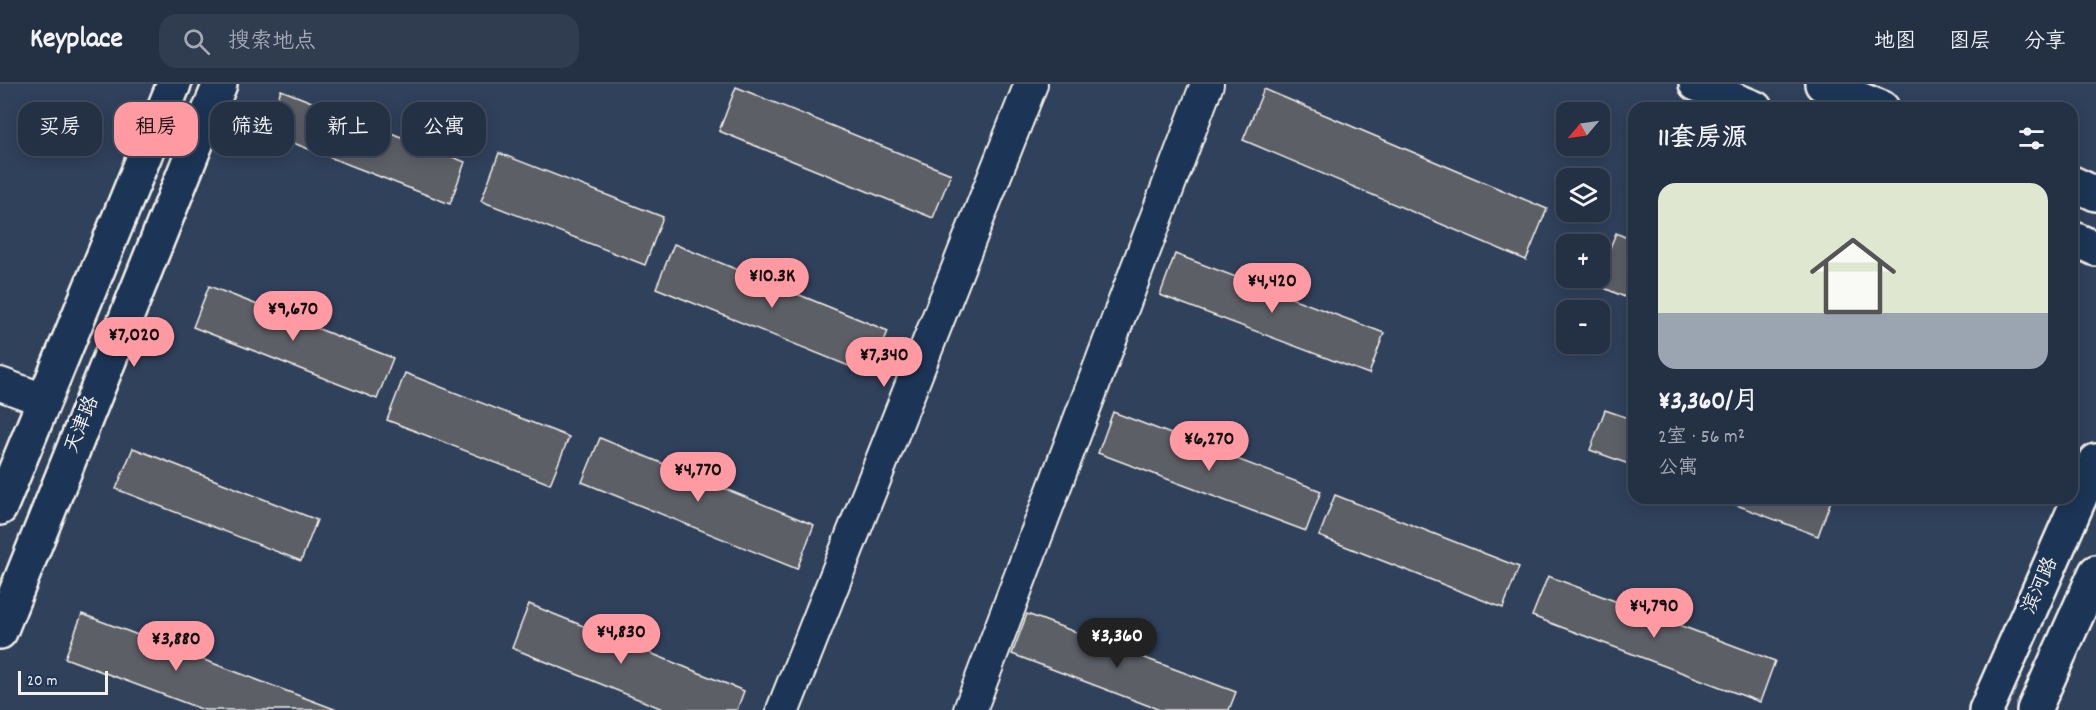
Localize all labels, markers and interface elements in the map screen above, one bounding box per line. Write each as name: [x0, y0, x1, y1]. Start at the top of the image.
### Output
search box: [159, 14, 579, 68]
text: Keyplace: [30, 21, 123, 61]
icon: search: [180, 25, 213, 58]
text: 搜索地点: [228, 27, 316, 58]
text: 地图: [1874, 28, 1916, 58]
text: 图层: [1949, 28, 1991, 58]
text: 分享: [2024, 28, 2066, 58]
chip: 买房: [18, 102, 102, 156]
chip: 租房: [114, 102, 198, 156]
chip: 筛选: [210, 102, 294, 156]
chip: 新上: [306, 102, 390, 156]
chip: 公寓: [402, 102, 486, 156]
north arrow: [1556, 102, 1610, 156]
map controls: [1556, 102, 1610, 354]
text: 11套房源: [1658, 121, 1747, 158]
icon: filters: [2015, 122, 2048, 155]
button: layers: [1556, 168, 1610, 222]
icon: home: [1799, 222, 1907, 330]
button: +: [1556, 234, 1610, 288]
pin: ¥10.3K: [723, 258, 821, 309]
text: ¥10.3K: [749, 263, 795, 291]
pin: ¥4,420: [1223, 263, 1321, 314]
text: ¥4,420: [1247, 268, 1297, 296]
pin: ¥9,670: [244, 291, 342, 342]
text: ¥9,670: [268, 296, 319, 324]
button: −: [1556, 300, 1610, 354]
pin: ¥7,020: [85, 317, 183, 368]
text: ¥7,020: [108, 322, 160, 350]
pin: ¥7,340: [835, 337, 933, 388]
text: ¥7,340: [859, 342, 909, 370]
text: ¥3,360/月: [1658, 384, 1759, 421]
street label: 天津路: [59, 391, 108, 458]
pin: ¥6,270: [1160, 421, 1258, 472]
text: 2室 · 56 m²: [1658, 424, 1745, 452]
text: ¥6,270: [1184, 426, 1234, 454]
pin: ¥4,770: [649, 452, 747, 503]
text: 公寓: [1658, 455, 1698, 483]
text: ¥4,770: [674, 457, 722, 485]
street label: 滨河路: [2016, 552, 2066, 619]
pin: ¥4,790: [1605, 588, 1703, 639]
text: ¥4,790: [1629, 593, 1679, 621]
pin: ¥4,830: [572, 614, 670, 665]
pin: ¥3,360: [1068, 618, 1166, 669]
text: ¥4,830: [596, 619, 646, 647]
pin: ¥3,880: [127, 621, 225, 672]
text: ¥3,360: [1091, 623, 1143, 651]
text: ¥3,880: [151, 626, 201, 654]
scale bar: [18, 668, 108, 696]
text: 20 m: [27, 670, 57, 693]

